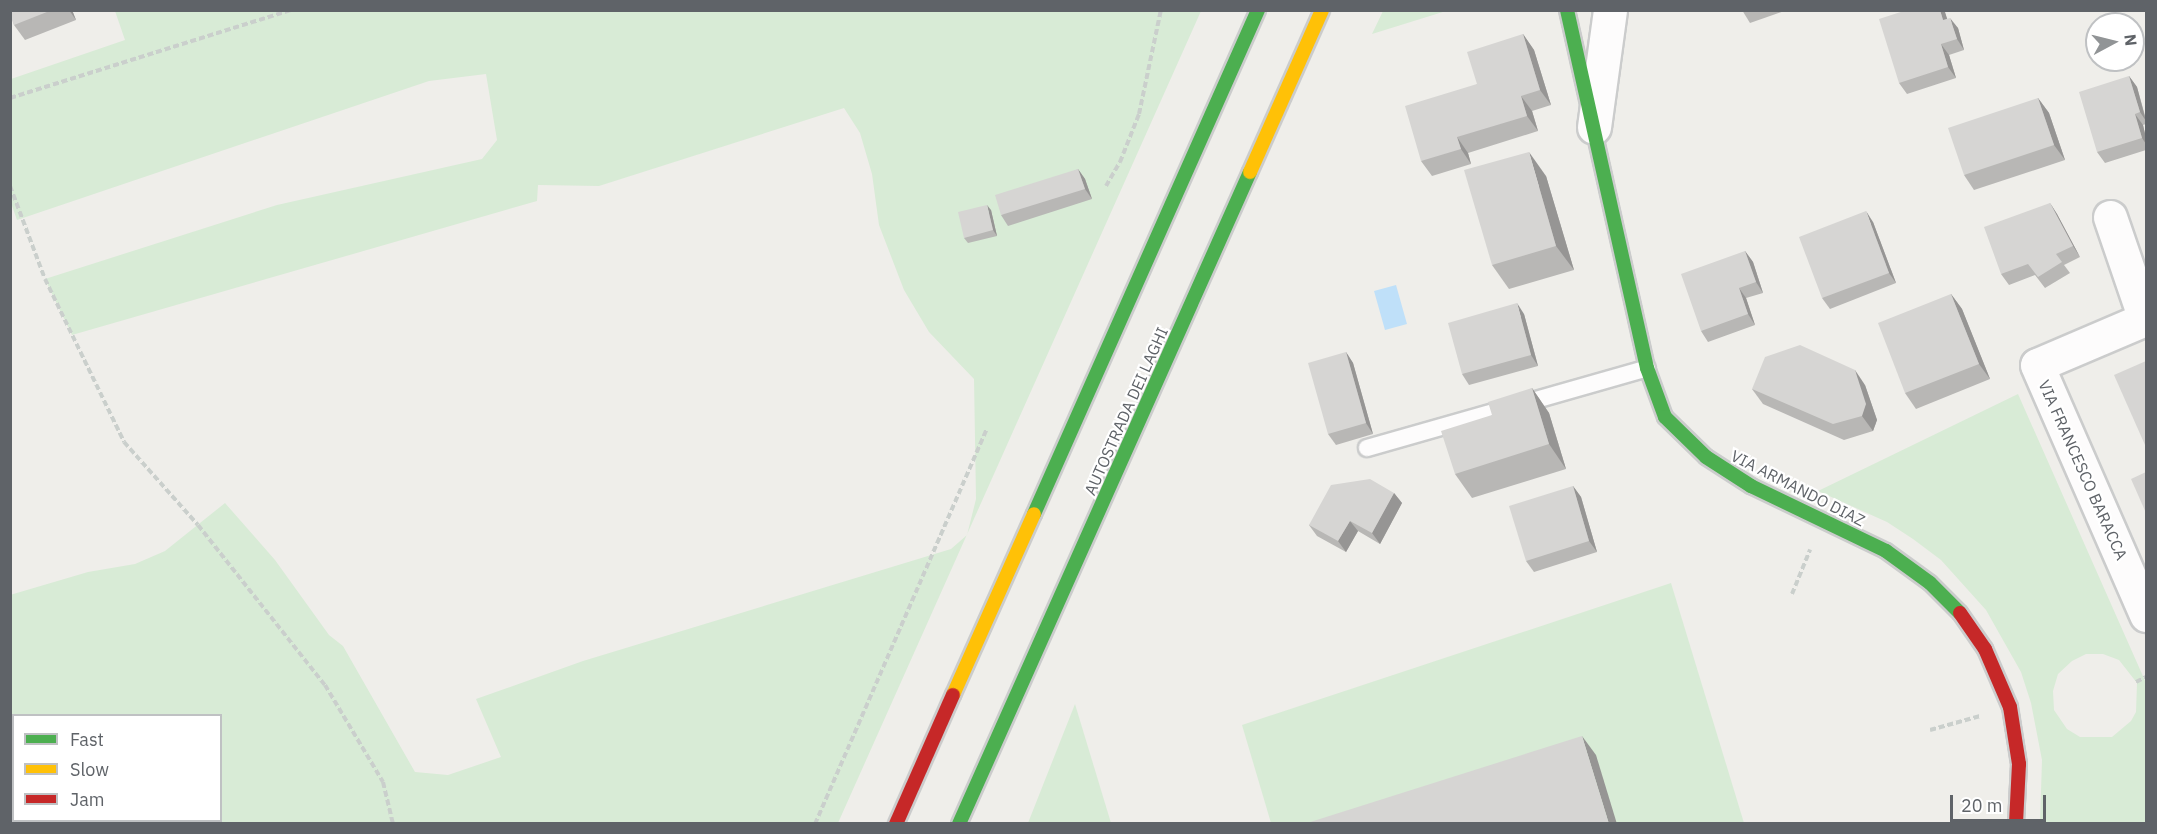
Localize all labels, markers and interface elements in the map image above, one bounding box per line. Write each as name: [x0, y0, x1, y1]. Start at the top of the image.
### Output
north arrow: [2085, 12, 2145, 72]
text: N: [2120, 33, 2142, 47]
street label: AUTOSTRADA DEI LAGHI: [1080, 324, 1172, 498]
street label: VIA FRANCESCO BARACCA: [2035, 377, 2131, 563]
street label: VIA ARMANDO DIAZ: [1728, 446, 1868, 530]
legend: [12, 714, 222, 822]
text: Fast: [70, 728, 104, 751]
text: Slow: [70, 758, 109, 781]
scale bar: [1953, 783, 2049, 821]
text: Jam: [70, 788, 105, 811]
text: 20 m: [1961, 794, 2003, 817]

